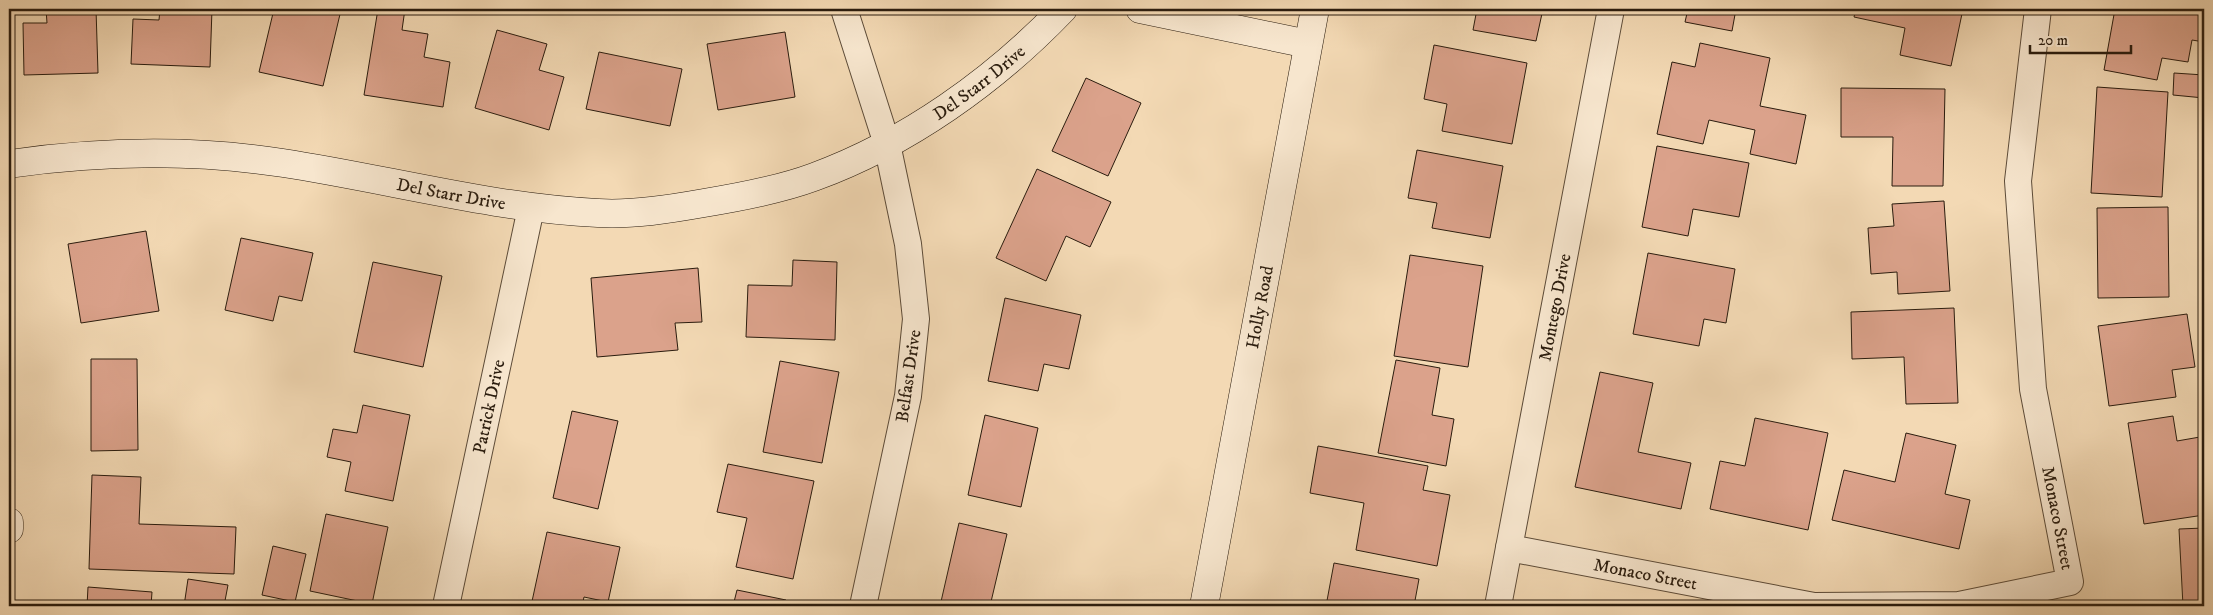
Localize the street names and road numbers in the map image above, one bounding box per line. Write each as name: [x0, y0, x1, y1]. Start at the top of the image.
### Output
street label: Del Starr Drive: [929, 41, 1030, 126]
street label: Del Starr Drive: [395, 174, 507, 215]
street label: Montego Drive: [1535, 252, 1576, 363]
street label: Holly Road: [1242, 264, 1279, 351]
street label: Belfast Drive: [892, 328, 926, 424]
street label: Patrick Drive: [469, 358, 510, 456]
street label: Monaco Street: [2036, 465, 2078, 572]
street label: Monaco Street: [1592, 554, 1699, 596]

